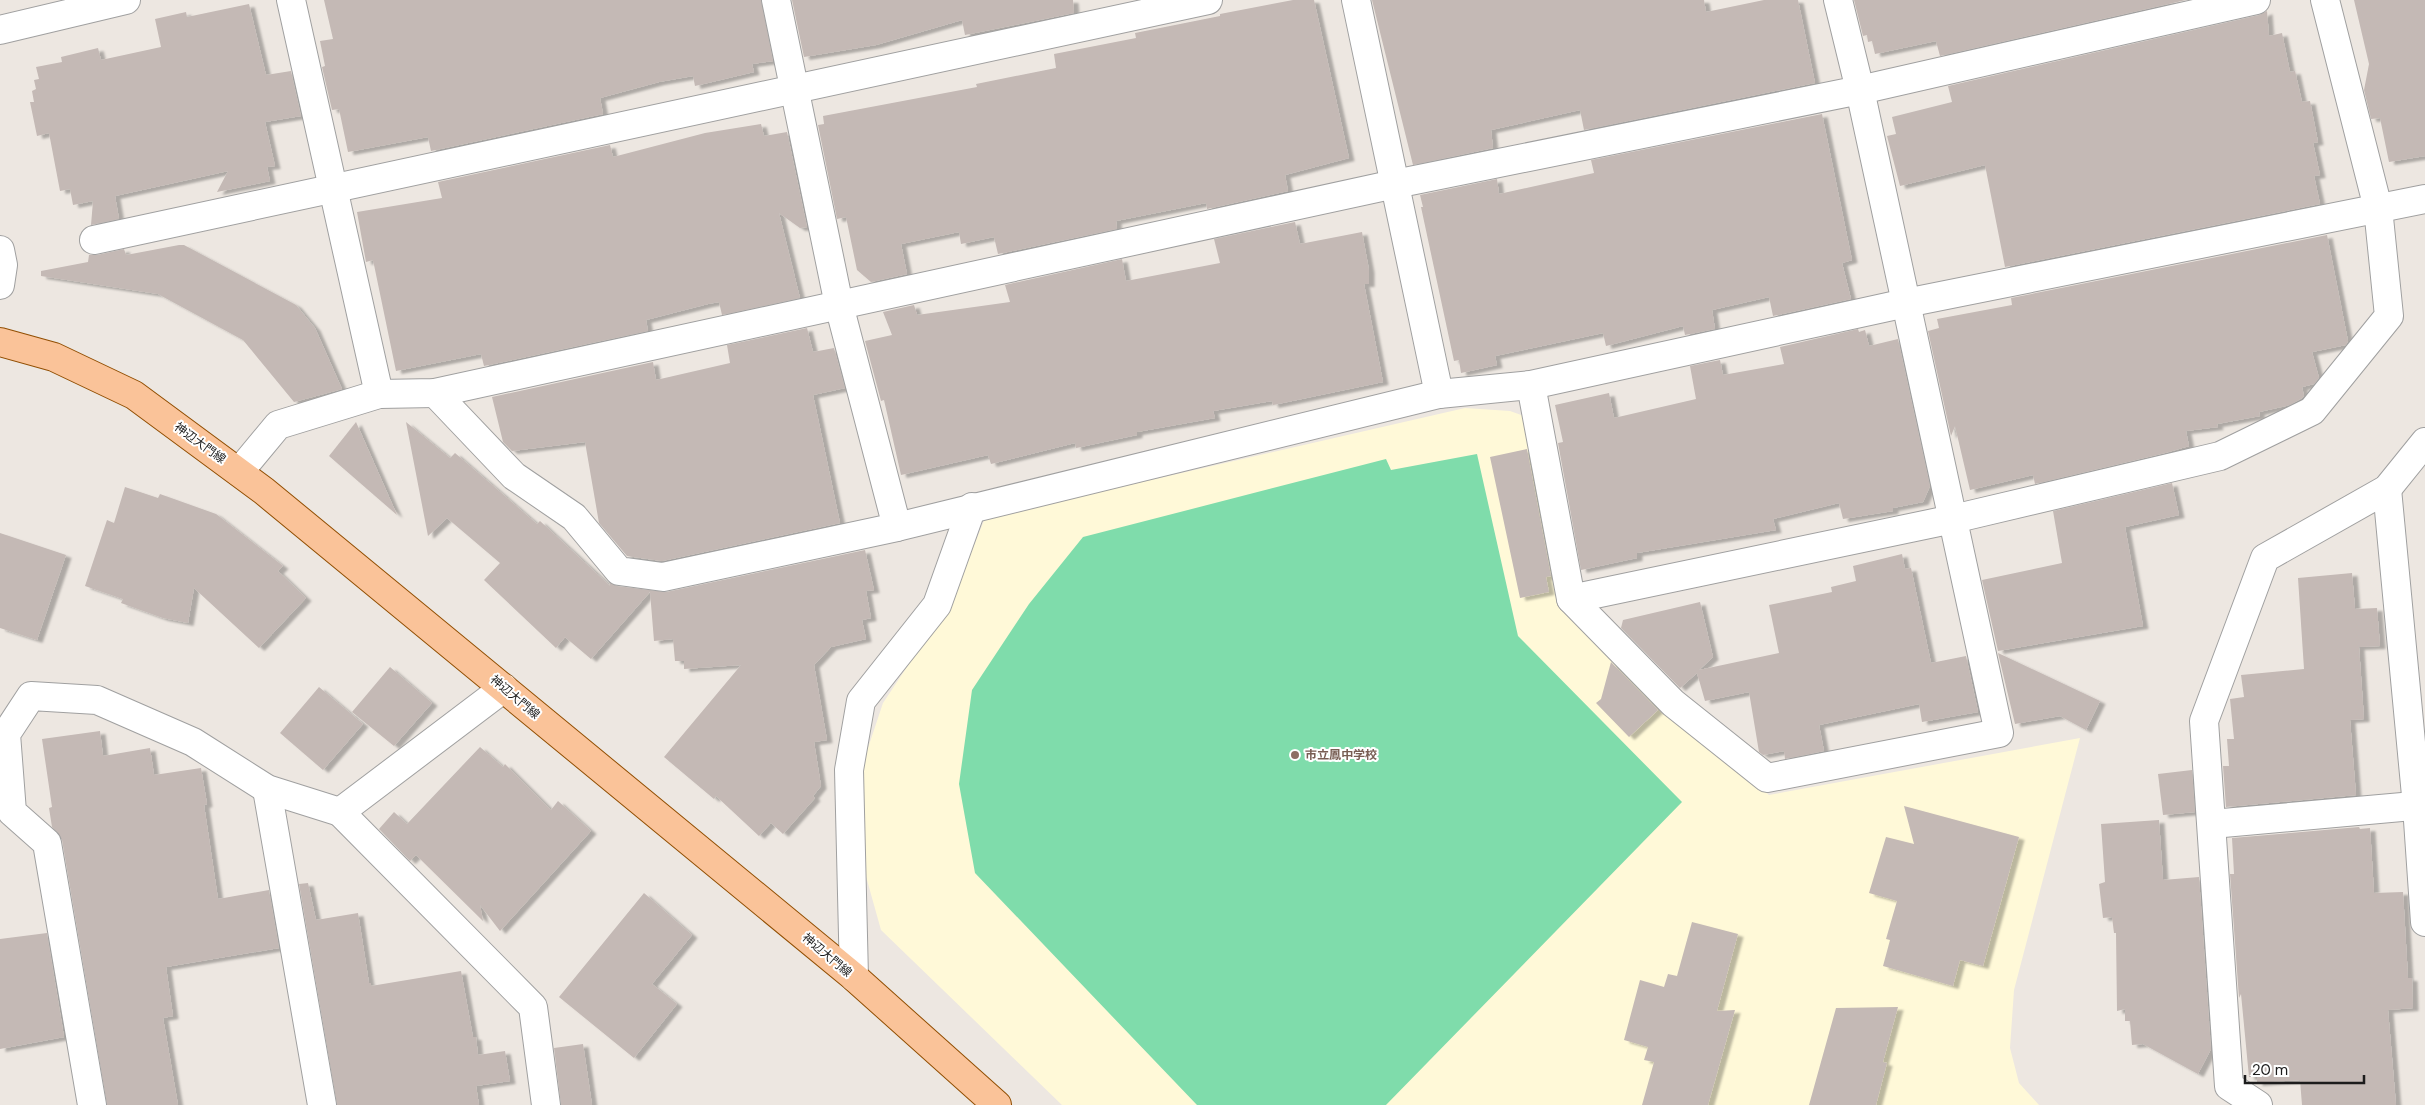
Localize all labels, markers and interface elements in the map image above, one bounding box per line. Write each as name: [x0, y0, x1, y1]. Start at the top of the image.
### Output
street label: 神辺大門線: [171, 419, 229, 467]
street label: 神辺大門線: [487, 672, 543, 722]
place label: 市立鳳中学校: [1305, 747, 1377, 763]
marker: 市立鳳中学校: [1289, 749, 1301, 761]
street label: 神辺大門線: [799, 930, 855, 980]
scale bar: [2245, 1052, 2364, 1084]
text: 20 m: [2252, 1060, 2288, 1080]

